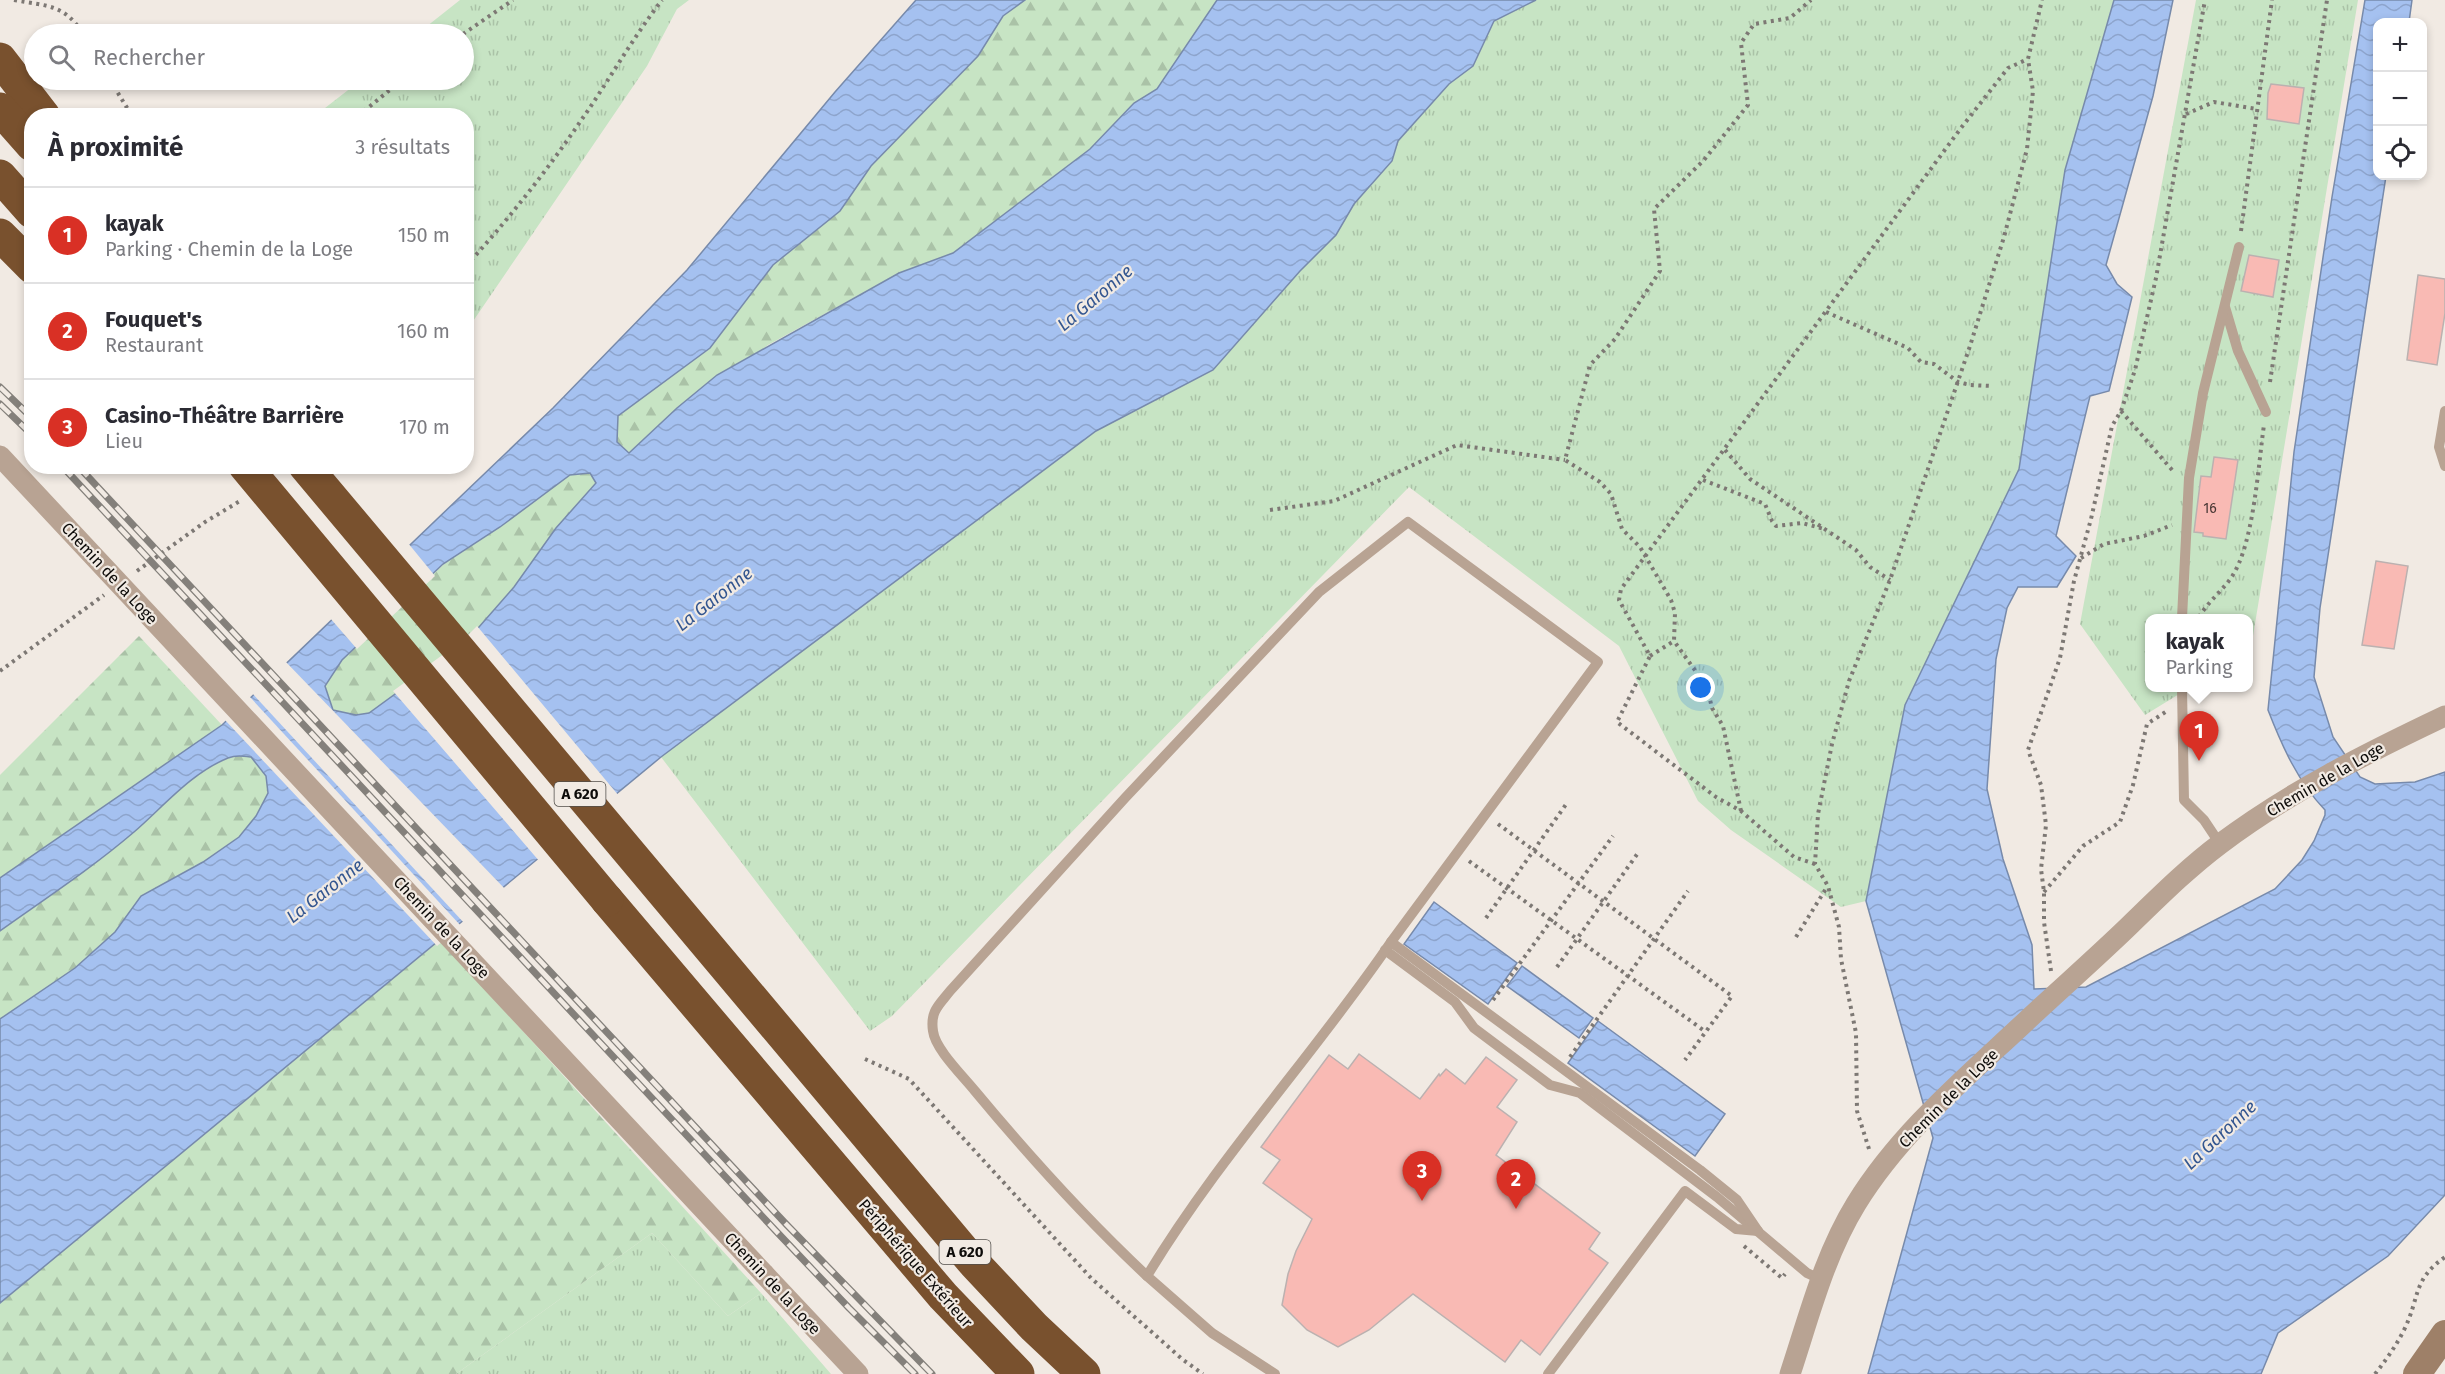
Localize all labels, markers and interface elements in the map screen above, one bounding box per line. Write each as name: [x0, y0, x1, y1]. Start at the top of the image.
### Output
map controls: [2373, 18, 2427, 180]
button: +: [2373, 18, 2427, 72]
search box: [24, 24, 474, 90]
icon: search: [45, 41, 78, 74]
text: Rechercher: [93, 44, 205, 71]
button: −: [2373, 72, 2427, 126]
button: locate: [2373, 126, 2427, 180]
text: À proximité: [48, 132, 183, 163]
text: 3 résultats: [355, 135, 450, 159]
text: kayak: [105, 210, 164, 237]
text: 1: [63, 223, 72, 247]
text: 150 m: [398, 223, 450, 247]
text: Parking · Chemin de la Loge: [105, 237, 353, 261]
water label: La Garonne: [1053, 260, 1137, 336]
text: Fouquet's: [105, 306, 202, 333]
text: 2: [62, 319, 73, 343]
text: 160 m: [397, 319, 450, 343]
text: Restaurant: [105, 333, 203, 357]
text: Casino-Théâtre Barrière: [105, 402, 344, 429]
text: 3: [62, 415, 73, 439]
text: 170 m: [399, 415, 450, 439]
text: Lieu: [105, 429, 143, 453]
house number: 16: [2203, 500, 2217, 517]
street label: Chemin de la Loge: [57, 518, 162, 628]
water label: La Garonne: [671, 562, 757, 636]
popup: [2145, 614, 2253, 692]
text: kayak: [2165, 628, 2224, 655]
text: Parking: [2165, 655, 2233, 679]
your location: [1686, 673, 1715, 702]
pin: 1: [2180, 712, 2218, 761]
street label: Chemin de la Loge: [2263, 738, 2387, 821]
road number: A 620: [554, 782, 606, 806]
water label: La Garonne: [282, 854, 368, 928]
street label: Chemin de la Loge: [389, 872, 494, 982]
street label: Chemin de la Loge: [1895, 1045, 2002, 1152]
water label: La Garonne: [2179, 1096, 2261, 1174]
pin: 3: [1402, 1152, 1442, 1201]
pin: 2: [1496, 1160, 1536, 1209]
street label: Périphérique Extérieur: [855, 1195, 977, 1332]
street label: Chemin de la Loge: [720, 1228, 825, 1338]
road number: A 620: [940, 1240, 990, 1264]

